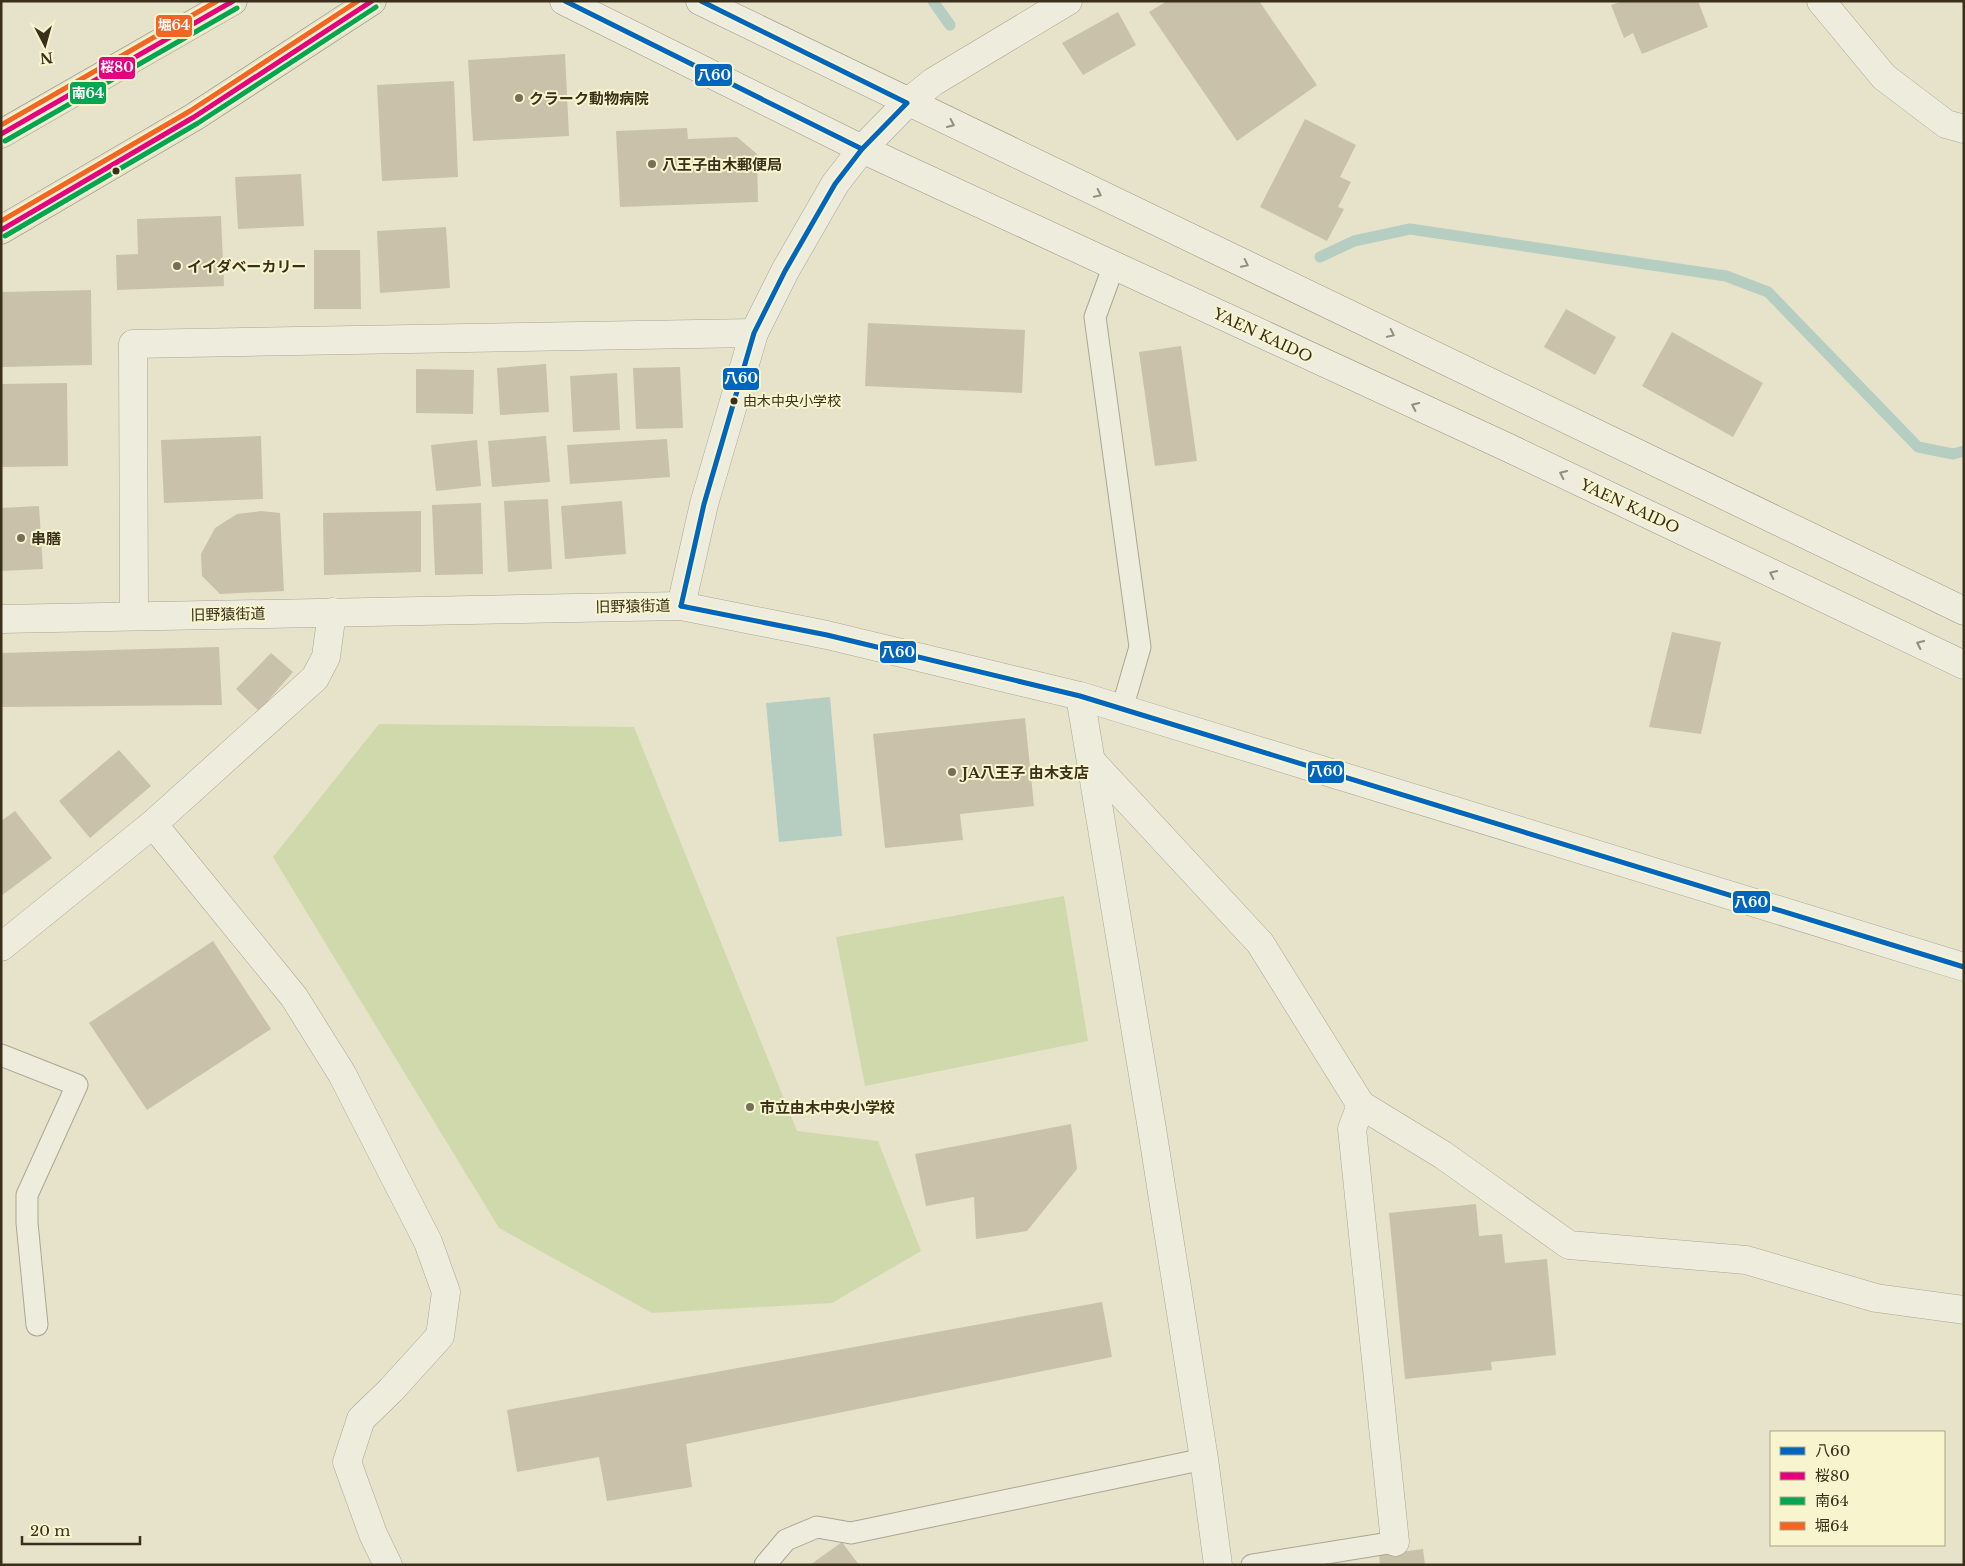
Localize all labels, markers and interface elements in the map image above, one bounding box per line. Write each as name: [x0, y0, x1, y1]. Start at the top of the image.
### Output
line badge: 堀64: [155, 14, 193, 38]
text: 堀64: [158, 16, 190, 34]
north arrow: [20, 20, 70, 70]
text: N: [39, 48, 54, 68]
line badge: 桜80: [98, 56, 136, 80]
text: 桜80: [100, 58, 134, 76]
line badge: 八60: [694, 63, 733, 87]
text: 八60: [697, 66, 731, 84]
line badge: 南64: [69, 81, 107, 105]
text: 南64: [72, 84, 104, 102]
place label: クラーク動物病院: [529, 89, 649, 108]
marker: クラーク動物病院: [513, 92, 525, 104]
one-way arrow: [946, 118, 955, 128]
place label: 八王子由木郵便局: [662, 155, 782, 174]
marker: 八王子由木郵便局: [646, 158, 658, 170]
unlabelled marker: [111, 166, 121, 176]
one-way arrow: [1093, 188, 1102, 198]
place label: イイダベーカリー: [187, 257, 306, 276]
one-way arrow: [1240, 258, 1249, 268]
marker: イイダベーカリー: [171, 260, 183, 272]
street label: YAEN KAIDO: [1210, 303, 1316, 366]
one-way arrow: [1386, 328, 1395, 339]
line badge: 八60: [722, 367, 760, 391]
text: 八60: [724, 369, 758, 387]
place label: 由木中央小学校: [743, 392, 841, 410]
marker: 由木中央小学校: [729, 396, 739, 406]
one-way arrow: [1412, 402, 1421, 412]
one-way arrow: [1559, 470, 1568, 481]
street label: YAEN KAIDO: [1577, 474, 1683, 537]
place label: 串膳: [31, 529, 61, 548]
marker: 串膳: [15, 532, 27, 544]
one-way arrow: [1769, 570, 1778, 580]
street label: 旧野猿街道: [595, 596, 671, 616]
street label: 旧野猿街道: [190, 604, 266, 624]
line badge: 八60: [879, 640, 917, 664]
one-way arrow: [1916, 640, 1925, 650]
text: 八60: [881, 643, 915, 661]
line badge: 八60: [1307, 760, 1345, 784]
text: 八60: [1309, 762, 1343, 780]
place label: JA八王子 由木支店: [959, 763, 1089, 782]
marker: JA八王子 由木支店: [946, 766, 958, 778]
line badge: 八60: [1732, 890, 1771, 914]
text: 八60: [1734, 893, 1768, 911]
place label: 市立由木中央小学校: [760, 1098, 895, 1117]
marker: 市立由木中央小学校: [744, 1101, 756, 1113]
legend: [1770, 1431, 1945, 1546]
text: 八60: [1815, 1441, 1850, 1460]
text: 桜80: [1815, 1466, 1850, 1485]
text: 南64: [1815, 1491, 1848, 1510]
scale bar: [22, 1514, 140, 1546]
text: 堀64: [1815, 1516, 1848, 1535]
text: 20 m: [30, 1521, 70, 1540]

